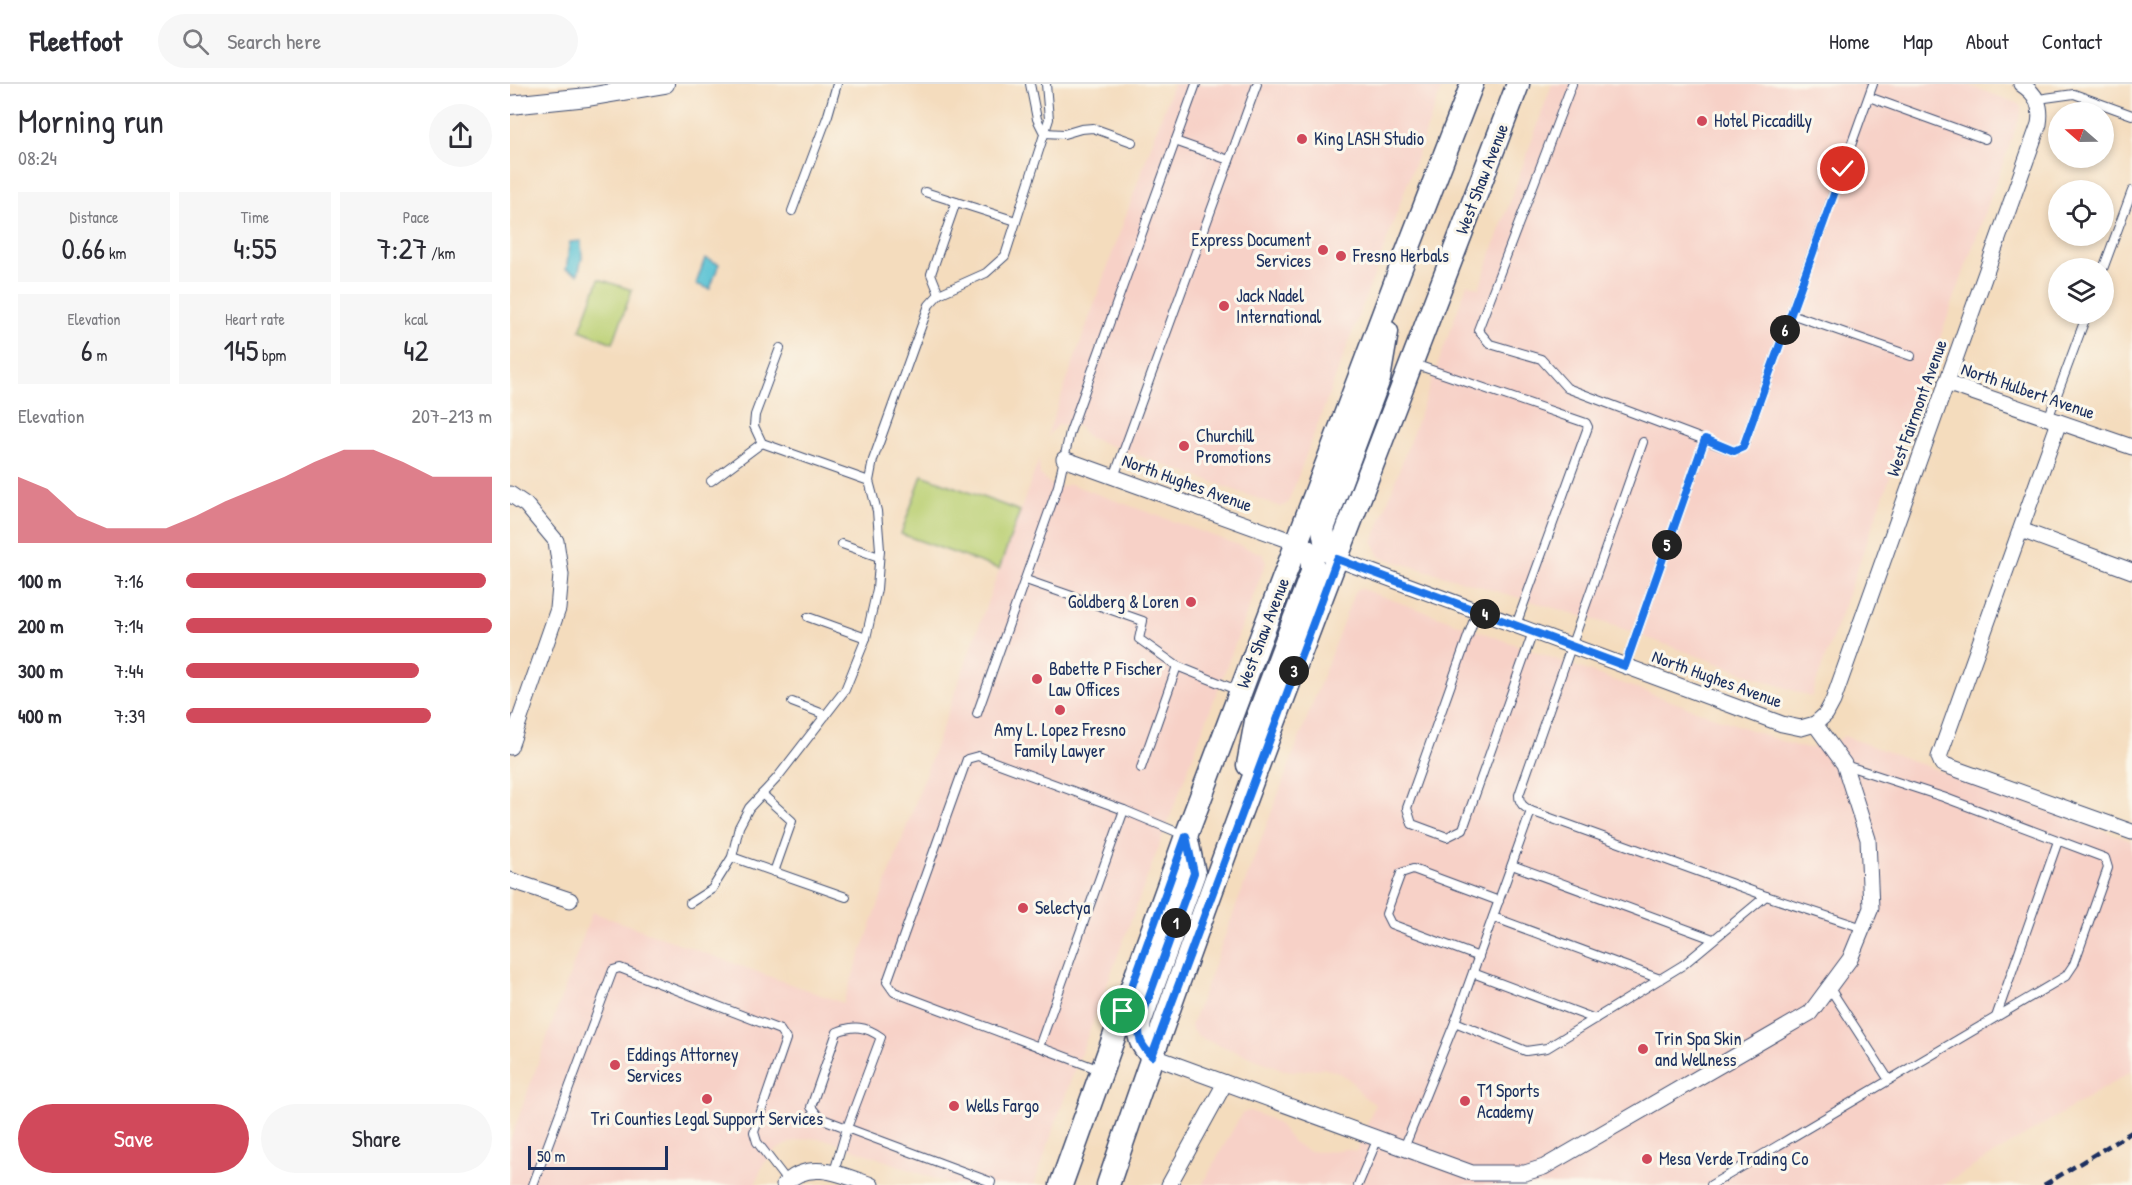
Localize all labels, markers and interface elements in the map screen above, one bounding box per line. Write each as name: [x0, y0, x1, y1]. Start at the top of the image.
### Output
search box: [158, 14, 578, 68]
text: Fleetfoot: [30, 22, 122, 60]
icon: search: [179, 25, 212, 58]
text: Search here: [227, 26, 321, 56]
text: Home: [1829, 27, 1870, 56]
text: Map: [1903, 27, 1933, 56]
text: About: [1966, 27, 2009, 56]
text: Contact: [2042, 27, 2102, 56]
text: Morning run: [18, 99, 164, 143]
north arrow: [2048, 102, 2114, 168]
map controls: [2048, 102, 2114, 324]
button: share: [429, 104, 492, 167]
place label: Hotel Piccadilly: [1714, 108, 1812, 133]
marker: Hotel Piccadilly: [1695, 114, 1709, 128]
street label: West Shaw Avenue: [1449, 120, 1514, 238]
place label: King LASH Studio: [1314, 126, 1424, 151]
marker: King LASH Studio: [1295, 132, 1309, 146]
pin: [1817, 143, 1868, 194]
text: 08:24: [18, 144, 57, 171]
icon: check: [1826, 152, 1859, 185]
button: locate: [2048, 180, 2114, 246]
text: Distance: [70, 206, 118, 228]
text: Time: [241, 206, 269, 228]
text: Pace: [403, 206, 429, 228]
place label: Express Document Services: [1191, 227, 1312, 273]
text: 0.66: [61, 228, 105, 268]
text: 4:55: [233, 228, 277, 268]
text: 7:27: [377, 228, 427, 268]
text: km: [105, 242, 127, 264]
text: /km: [427, 242, 455, 264]
marker: Express Document Services: [1316, 243, 1330, 257]
place label: Fresno Herbals: [1352, 243, 1449, 268]
marker: Fresno Herbals: [1334, 249, 1348, 263]
button: layers: [2048, 258, 2114, 324]
place label: Jack Nadel International: [1236, 283, 1322, 329]
marker: Jack Nadel International: [1217, 299, 1231, 313]
text: Elevation: [67, 308, 121, 330]
text: Heart rate: [225, 308, 285, 330]
text: kcal: [404, 308, 428, 330]
pin: 6: [1770, 315, 1800, 345]
text: 6: [1782, 319, 1788, 341]
text: 6: [81, 330, 93, 370]
text: 145: [224, 330, 258, 370]
text: 42: [403, 330, 429, 370]
street label: West Fairmont Avenue: [1880, 336, 1953, 480]
text: m: [93, 344, 107, 366]
text: bpm: [258, 344, 286, 366]
street label: North Hulbert Avenue: [1958, 356, 2098, 425]
text: Elevation: [18, 402, 84, 429]
text: 207–213 m: [412, 402, 492, 429]
place label: Churchill Promotions: [1196, 423, 1271, 469]
marker: Churchill Promotions: [1177, 439, 1191, 453]
street label: North Hughes Avenue: [1119, 447, 1256, 518]
pin: 5: [1652, 530, 1682, 560]
text: 5: [1664, 534, 1670, 556]
text: 100 m: [18, 567, 61, 594]
text: 7:16: [114, 567, 144, 594]
street label: West Shaw Avenue: [1230, 574, 1295, 692]
place label: Goldberg & Loren: [1068, 589, 1179, 614]
marker: Goldberg & Loren: [1184, 595, 1198, 609]
pin: 4: [1470, 599, 1500, 629]
text: 4: [1482, 603, 1488, 625]
text: 200 m: [18, 612, 63, 639]
text: 7:14: [114, 612, 143, 639]
street label: North Hughes Avenue: [1649, 643, 1786, 714]
place label: Babette P Fischer Law Offices: [1049, 656, 1163, 702]
pin: 3: [1279, 656, 1309, 686]
text: 300 m: [18, 657, 63, 684]
text: 7:44: [114, 657, 144, 684]
text: 3: [1290, 660, 1298, 682]
marker: Babette P Fischer Law Offices: [1030, 672, 1044, 686]
text: 400 m: [18, 702, 62, 729]
text: 7:39: [114, 702, 145, 729]
marker: Amy L. Lopez Fresno Family Lawyer: [1053, 703, 1067, 717]
place label: Amy L. Lopez Fresno Family Lawyer: [994, 717, 1126, 763]
place label: Selectya: [1035, 895, 1090, 920]
marker: Selectya: [1016, 901, 1030, 915]
pin: 1: [1161, 908, 1191, 938]
text: 1: [1173, 912, 1179, 934]
pin: [1097, 985, 1148, 1036]
icon: arrive: [1106, 994, 1139, 1027]
place label: Trin Spa Skin and Wellness: [1655, 1026, 1742, 1072]
place label: Eddings Attorney Services: [627, 1042, 739, 1088]
marker: Trin Spa Skin and Wellness: [1636, 1042, 1650, 1056]
marker: Eddings Attorney Services: [608, 1058, 622, 1072]
place label: T1 Sports Academy: [1477, 1078, 1539, 1124]
marker: Tri Counties Legal Support Services: [700, 1092, 714, 1106]
place label: Wells Fargo: [966, 1093, 1039, 1118]
marker: T1 Sports Academy: [1458, 1094, 1472, 1108]
marker: Wells Fargo: [947, 1099, 961, 1113]
button: Save: [18, 1104, 249, 1173]
button: Share: [261, 1104, 492, 1173]
place label: Tri Counties Legal Support Services: [591, 1106, 823, 1131]
scale bar: [528, 1143, 668, 1170]
text: 50 m: [537, 1145, 566, 1167]
place label: Mesa Verde Trading Co: [1659, 1146, 1808, 1171]
marker: Mesa Verde Trading Co: [1640, 1152, 1654, 1166]

